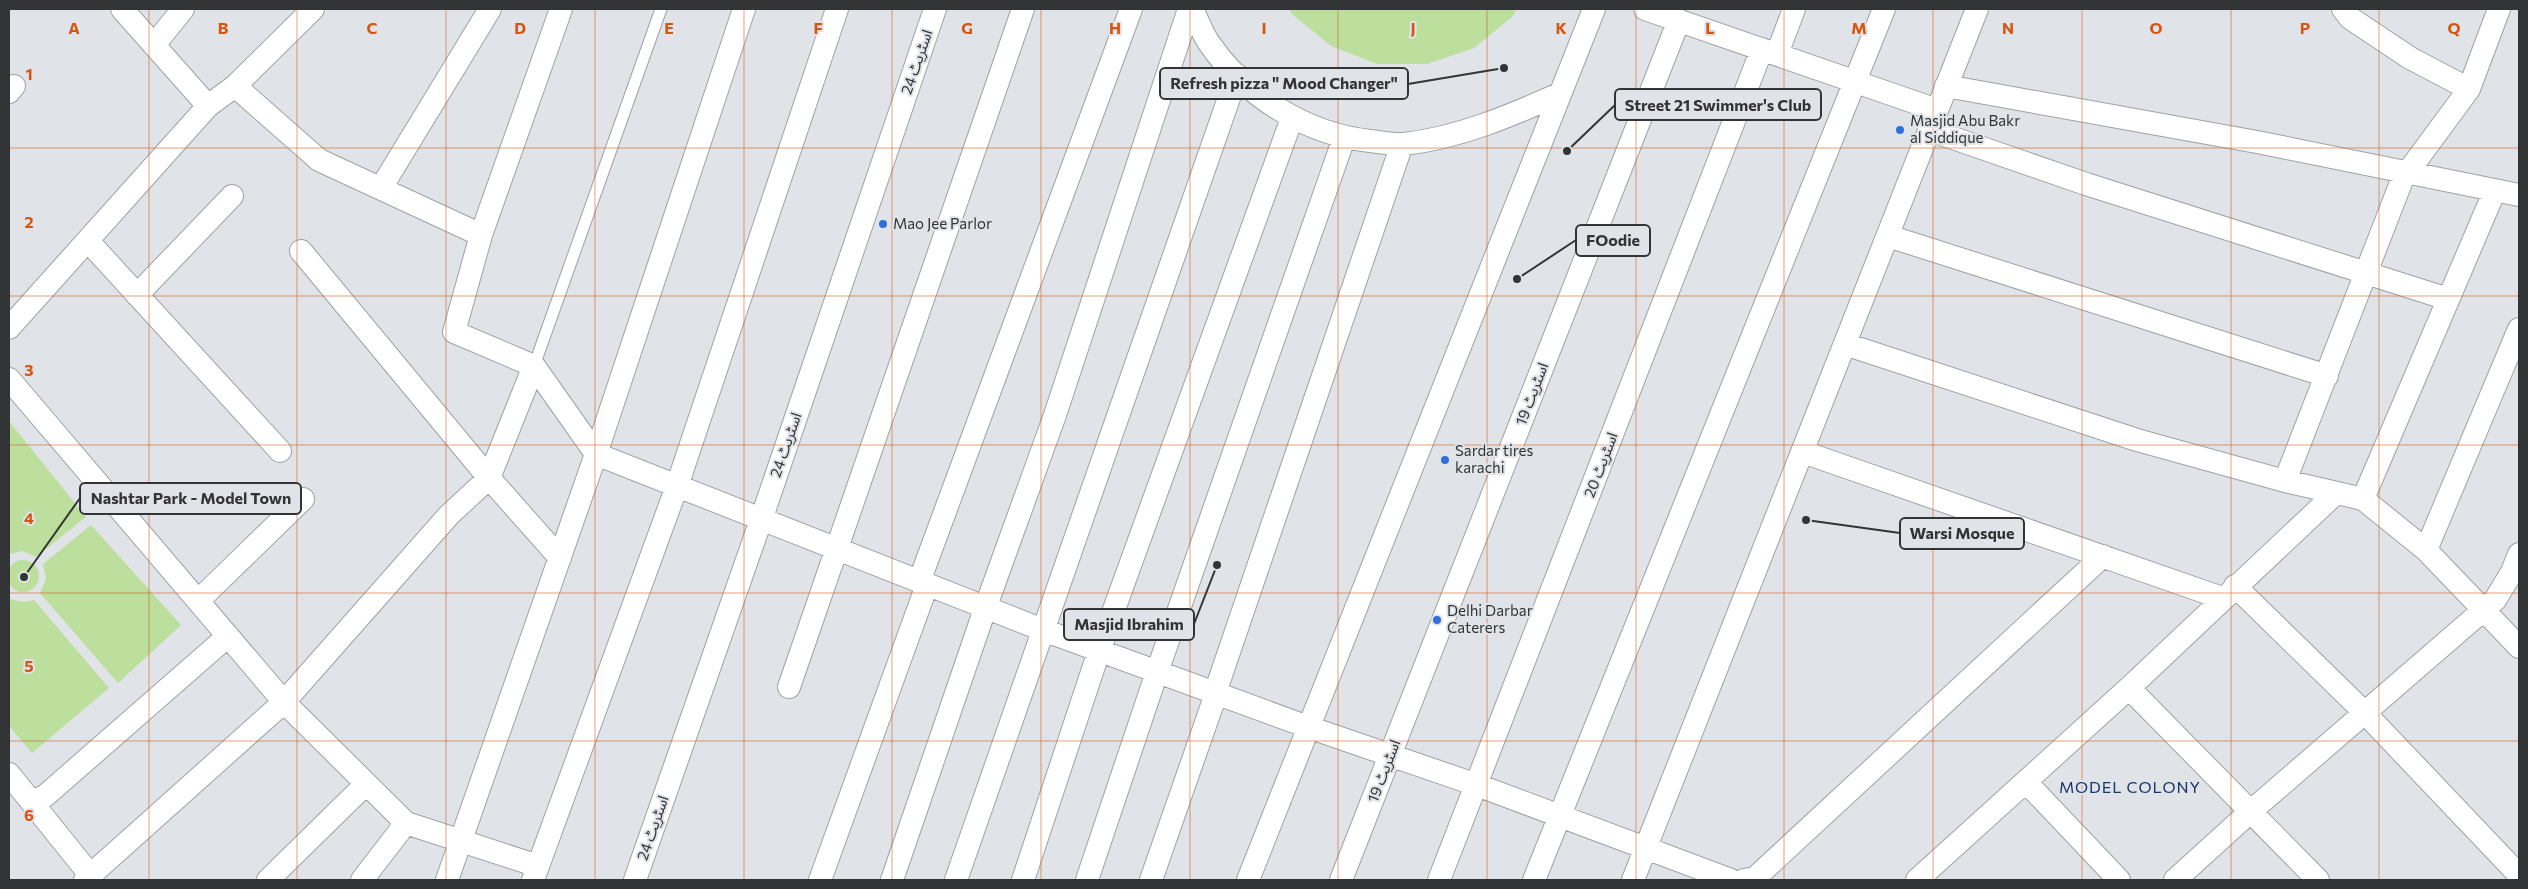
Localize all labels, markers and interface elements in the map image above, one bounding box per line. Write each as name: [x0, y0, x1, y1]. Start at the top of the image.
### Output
text: A: [68, 18, 80, 37]
text: B: [218, 18, 229, 37]
text: C: [367, 18, 378, 37]
text: D: [514, 18, 526, 37]
text: E: [664, 18, 674, 37]
text: F: [813, 18, 823, 37]
text: G: [961, 18, 973, 37]
text: H: [1109, 18, 1121, 37]
text: I: [1261, 18, 1267, 37]
text: J: [1410, 18, 1416, 37]
text: K: [1555, 18, 1567, 37]
text: L: [1705, 18, 1715, 37]
text: M: [1851, 18, 1867, 37]
text: N: [2002, 18, 2014, 37]
text: O: [2149, 18, 2163, 37]
text: P: [2300, 18, 2310, 37]
text: Q: [2447, 18, 2461, 37]
street label: اسٹریٹ 24: [897, 27, 936, 97]
text: 1: [25, 64, 33, 83]
callout: Refresh pizza " Mood Changer": [1160, 68, 1408, 99]
text: Refresh pizza " Mood Changer": [1170, 73, 1398, 92]
callout: Street 21 Swimmer's Club: [1615, 89, 1821, 120]
text: Street 21 Swimmer's Club: [1625, 95, 1811, 114]
place label: Masjid Abu Bakr al Siddique: [1910, 111, 2020, 146]
marker: Masjid Abu Bakr al Siddique: [1894, 124, 1906, 136]
text: 2: [24, 212, 34, 231]
place label: Mao Jee Parlor: [893, 214, 992, 232]
marker: Mao Jee Parlor: [877, 218, 889, 230]
callout: FOodie: [1576, 225, 1650, 256]
text: FOodie: [1586, 230, 1640, 249]
text: 3: [24, 360, 34, 379]
street label: اسٹریٹ 19: [1511, 360, 1552, 428]
street label: اسٹریٹ 24: [766, 410, 805, 480]
street label: اسٹریٹ 20: [1579, 430, 1622, 500]
place label: Sardar tires karachi: [1455, 441, 1533, 476]
marker: Sardar tires karachi: [1439, 454, 1451, 466]
callout: Nashtar Park - Model Town: [80, 483, 301, 514]
text: Nashtar Park - Model Town: [91, 488, 291, 507]
text: 4: [24, 508, 34, 527]
callout: Warsi Mosque: [1900, 518, 2024, 549]
text: Warsi Mosque: [1910, 523, 2014, 542]
place label: Delhi Darbar Caterers: [1447, 601, 1533, 636]
callout: Masjid Ibrahim: [1064, 609, 1194, 640]
text: Masjid Ibrahim: [1074, 614, 1184, 633]
marker: Delhi Darbar Caterers: [1431, 614, 1443, 626]
text: 5: [24, 656, 34, 675]
street label: اسٹریٹ 19: [1363, 737, 1404, 805]
district label: MODEL COLONY: [2059, 777, 2201, 796]
street label: اسٹریٹ 24: [633, 793, 672, 863]
text: 6: [24, 805, 34, 824]

